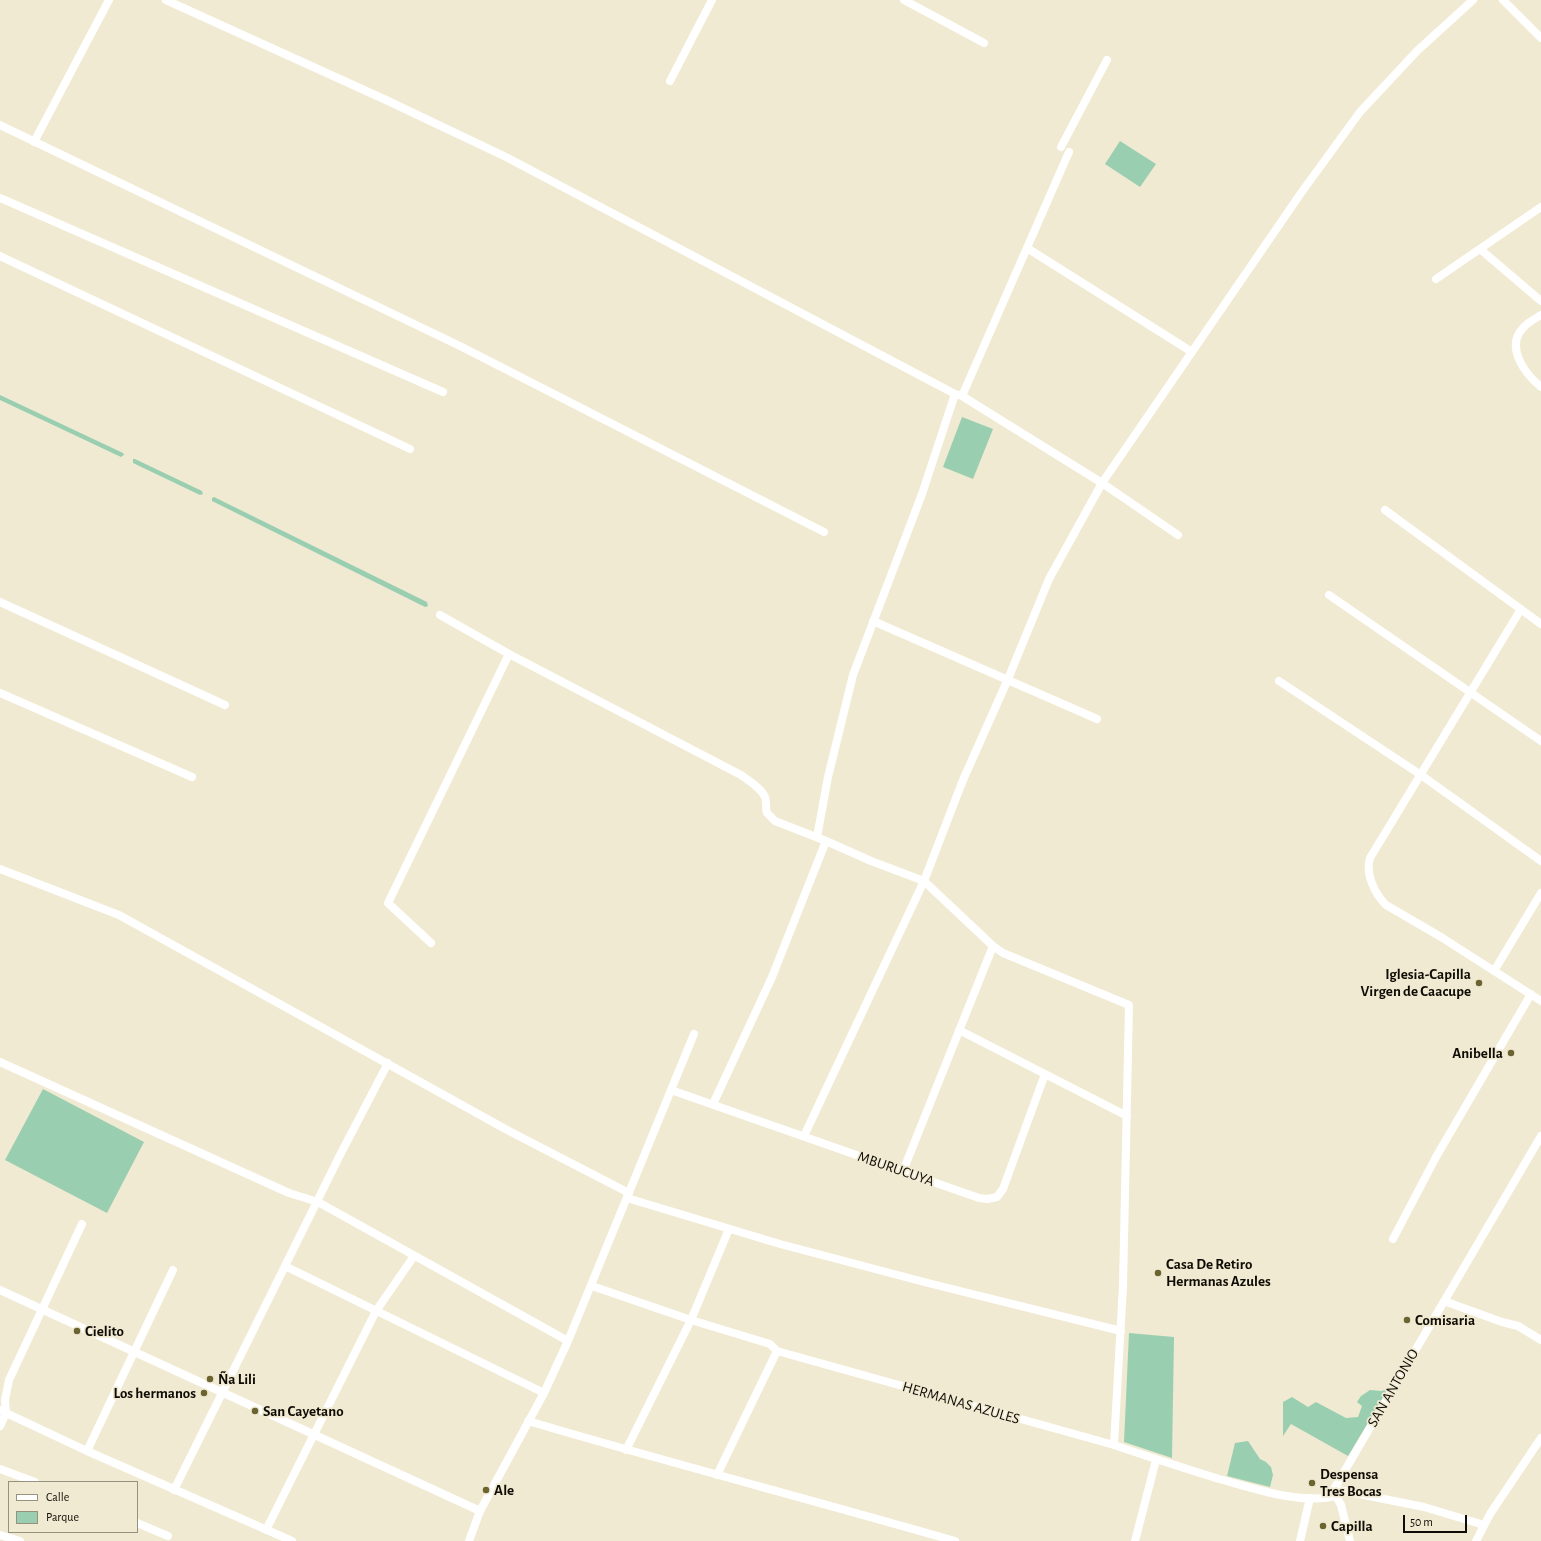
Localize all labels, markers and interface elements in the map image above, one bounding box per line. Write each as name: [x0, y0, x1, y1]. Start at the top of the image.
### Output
place label: Iglesia-Capilla Virgen de Caacupe: [1361, 965, 1471, 1000]
marker: Iglesia-Capilla Virgen de Caacupe: [1474, 978, 1484, 988]
place label: Anibella: [1452, 1044, 1503, 1062]
marker: Anibella: [1506, 1048, 1516, 1058]
street label: MBURUCUYA: [855, 1148, 937, 1190]
place label: Casa De Retiro Hermanas Azules: [1166, 1255, 1271, 1290]
marker: Casa De Retiro Hermanas Azules: [1153, 1268, 1163, 1278]
place label: Comisaria: [1415, 1311, 1475, 1329]
marker: Comisaria: [1402, 1315, 1412, 1325]
place label: Cielito: [85, 1322, 124, 1340]
marker: Cielito: [72, 1326, 82, 1336]
street label: SAN ANTONIO: [1363, 1346, 1423, 1430]
place label: Ña Lili: [218, 1370, 256, 1388]
marker: Ña Lili: [205, 1374, 215, 1384]
street label: HERMANAS AZULES: [900, 1378, 1022, 1428]
place label: Los hermanos: [114, 1384, 196, 1402]
marker: Los hermanos: [199, 1388, 209, 1398]
place label: San Cayetano: [263, 1402, 344, 1420]
marker: San Cayetano: [250, 1406, 260, 1416]
place label: Despensa Tres Bocas: [1320, 1465, 1382, 1500]
marker: Despensa Tres Bocas: [1307, 1478, 1317, 1488]
legend: [8, 1481, 138, 1533]
place label: Ale: [494, 1481, 514, 1499]
marker: Ale: [481, 1485, 491, 1495]
text: Calle: [46, 1491, 69, 1503]
scale bar: [1405, 1507, 1469, 1533]
text: Parque: [46, 1511, 79, 1523]
text: 50 m: [1410, 1516, 1433, 1528]
place label: Capilla: [1331, 1517, 1373, 1535]
marker: Capilla: [1318, 1521, 1328, 1531]

